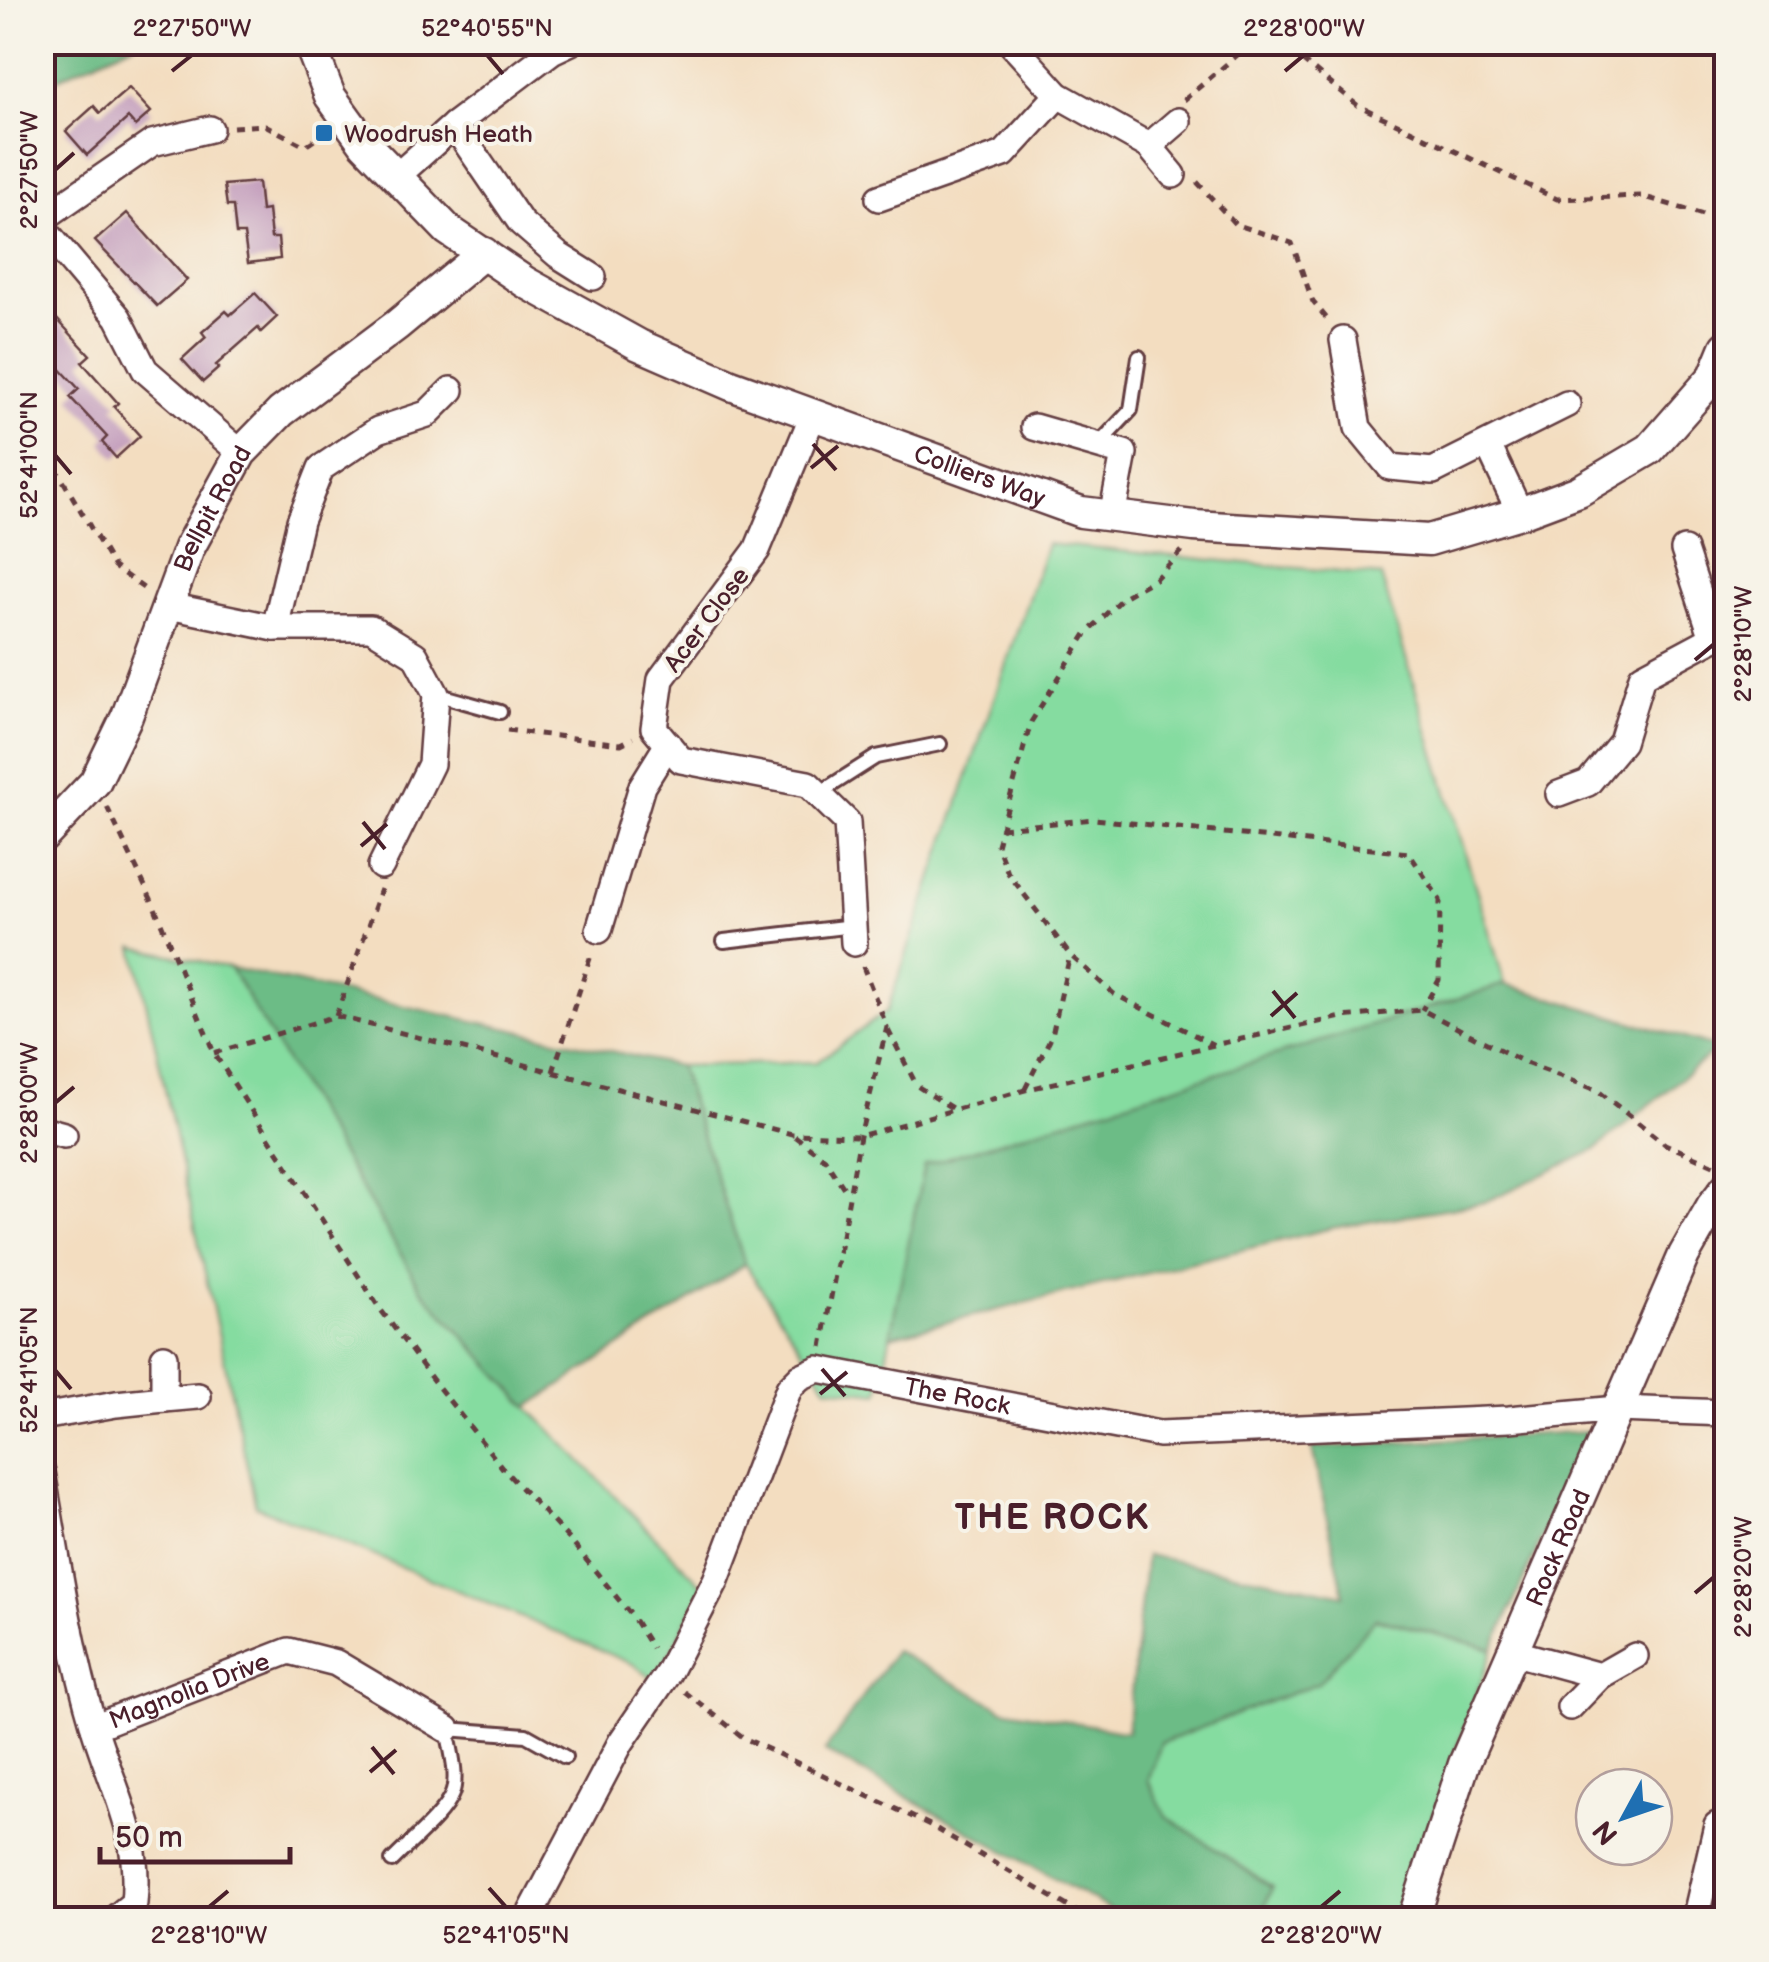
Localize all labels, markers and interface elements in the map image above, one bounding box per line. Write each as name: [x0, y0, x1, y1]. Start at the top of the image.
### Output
text: 2°27'50"W: [132, 13, 252, 44]
text: 52°40'55"N: [421, 13, 553, 44]
text: 2°28'00"W: [1243, 13, 1365, 44]
text: 2°27'50"W: [14, 110, 45, 230]
place label: Woodrush Heath: [344, 119, 533, 150]
marker: Woodrush Heath: [313, 122, 335, 144]
text: 52°41'00"N: [14, 391, 45, 519]
street label: Colliers Way: [909, 439, 1050, 515]
street label: Bellpit Road: [168, 441, 259, 576]
street label: Acer Close: [658, 561, 757, 678]
text: 2°28'10"W: [1728, 585, 1759, 702]
text: 2°28'00"W: [14, 1042, 45, 1164]
text: 52°41'05"N: [14, 1306, 45, 1434]
street label: The Rock: [901, 1372, 1013, 1422]
street label: Rock Road: [1520, 1485, 1598, 1612]
district label: THE ROCK: [955, 1497, 1151, 1540]
text: 2°28'20"W: [1728, 1516, 1759, 1638]
street label: Magnolia Drive: [105, 1646, 274, 1737]
north arrow: [1574, 1767, 1674, 1867]
scale bar: [100, 1802, 290, 1864]
text: N: [1587, 1813, 1625, 1851]
text: 50 m: [115, 1820, 183, 1856]
text: 2°28'10"W: [151, 1920, 268, 1951]
text: 52°41'05"N: [442, 1920, 570, 1951]
text: 2°28'20"W: [1260, 1920, 1382, 1951]

